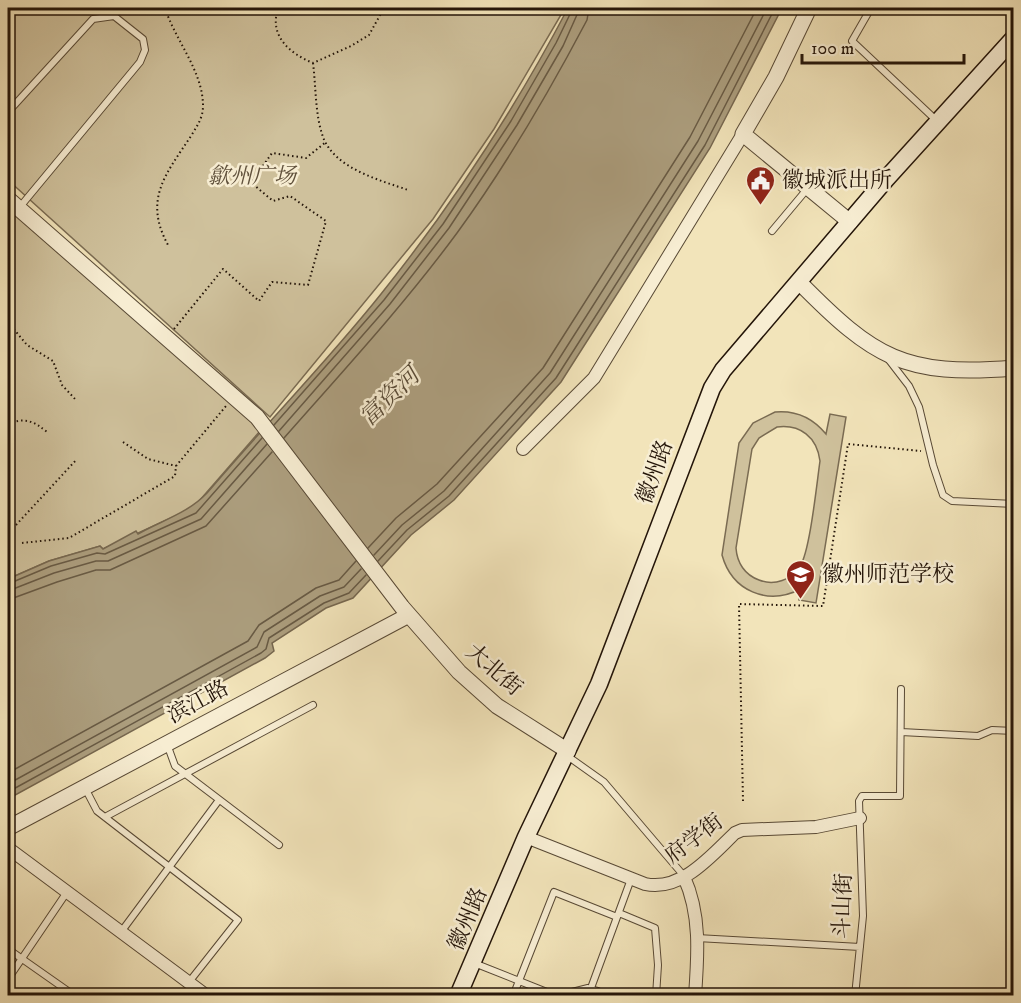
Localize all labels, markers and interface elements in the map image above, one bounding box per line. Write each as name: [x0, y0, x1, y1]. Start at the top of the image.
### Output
scale bar: [802, 27, 964, 65]
text: 100 m: [811, 38, 854, 60]
park label: 歙州广场: [208, 163, 298, 190]
public building icon: 徽城派出所: [745, 164, 777, 206]
place label: 徽城派出所: [782, 167, 892, 194]
water label: 富资河: [354, 358, 429, 433]
street label: 徽州路: [631, 436, 679, 508]
school or university icon: 徽州师范学校: [785, 558, 817, 600]
place label: 徽州师范学校: [822, 561, 954, 588]
street label: 大北街: [460, 638, 528, 702]
street label: 滨江路: [163, 675, 233, 729]
street label: 府学街: [660, 808, 728, 870]
street label: 斗山街: [828, 873, 858, 939]
street label: 徽州路: [443, 883, 493, 955]

